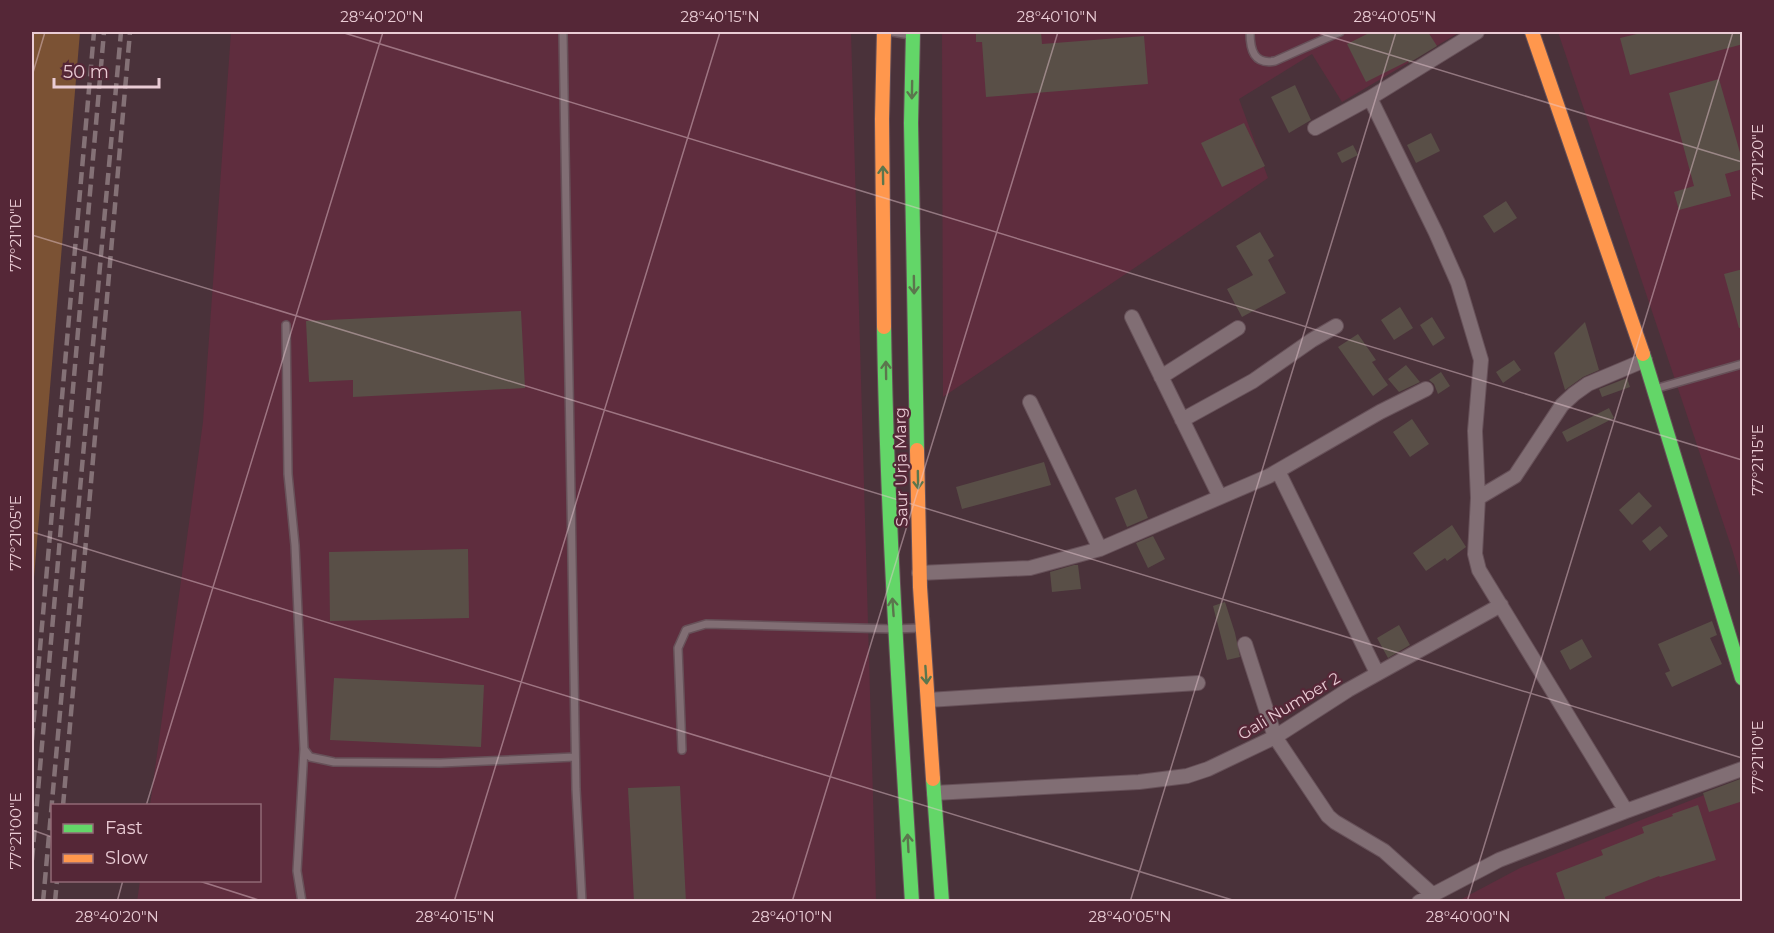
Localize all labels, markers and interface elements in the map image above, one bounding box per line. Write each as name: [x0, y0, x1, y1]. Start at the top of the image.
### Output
text: 28°40'20"N: [340, 7, 424, 26]
text: 28°40'15"N: [680, 7, 760, 26]
text: 28°40'10"N: [1017, 7, 1097, 26]
text: 28°40'05"N: [1353, 7, 1437, 26]
scale bar: [54, 51, 159, 89]
text: 50 m: [63, 61, 109, 83]
one-way arrow: [906, 79, 918, 99]
text: 77°21'20"E: [1748, 124, 1767, 200]
one-way arrow: [877, 165, 889, 185]
text: 77°21'10"E: [6, 198, 25, 272]
one-way arrow: [908, 274, 920, 294]
one-way arrow: [880, 360, 892, 380]
street label: Saur Urja Marg: [890, 407, 912, 527]
text: 77°21'15"E: [1748, 424, 1767, 496]
one-way arrow: [912, 469, 923, 489]
text: 77°21'05"E: [6, 495, 25, 571]
one-way arrow: [887, 597, 898, 617]
one-way arrow: [921, 664, 932, 684]
street label: Gali Number 2: [1235, 668, 1343, 744]
text: 77°21'10"E: [1748, 720, 1767, 794]
text: 77°21'00"E: [6, 792, 25, 870]
legend: [51, 804, 261, 882]
text: Fast: [105, 817, 143, 839]
one-way arrow: [903, 834, 914, 854]
text: Slow: [105, 847, 148, 869]
text: 28°40'20"N: [75, 907, 159, 926]
text: 28°40'15"N: [415, 907, 495, 926]
text: 28°40'10"N: [752, 907, 832, 926]
text: 28°40'05"N: [1088, 907, 1172, 926]
text: 28°40'00"N: [1426, 907, 1510, 926]

